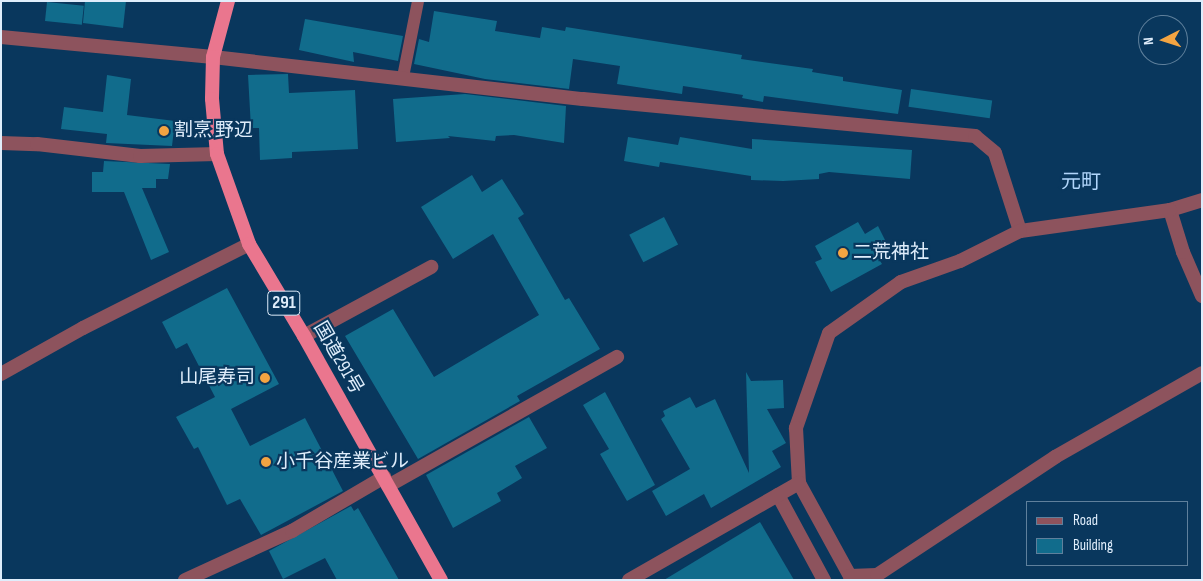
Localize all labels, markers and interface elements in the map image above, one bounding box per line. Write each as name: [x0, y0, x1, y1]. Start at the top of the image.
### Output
north arrow: [1138, 15, 1188, 65]
text: N: [1140, 37, 1157, 46]
place label: 割烹 野辺: [174, 120, 253, 142]
marker: 割烹 野辺: [158, 125, 170, 137]
district label: 元町: [1061, 170, 1101, 194]
place label: 二荒神社: [853, 242, 929, 264]
marker: 二荒神社: [837, 247, 849, 259]
road number: 291: [266, 288, 302, 318]
street label: 国道291号: [308, 318, 368, 398]
place label: 山尾寿司: [179, 367, 255, 389]
marker: 山尾寿司: [259, 372, 271, 384]
place label: 小千谷産業ビル: [276, 451, 409, 473]
marker: 小千谷産業ビル: [260, 456, 272, 468]
legend: [1026, 501, 1188, 566]
text: Road: [1073, 511, 1098, 530]
text: Building: [1073, 536, 1113, 555]

